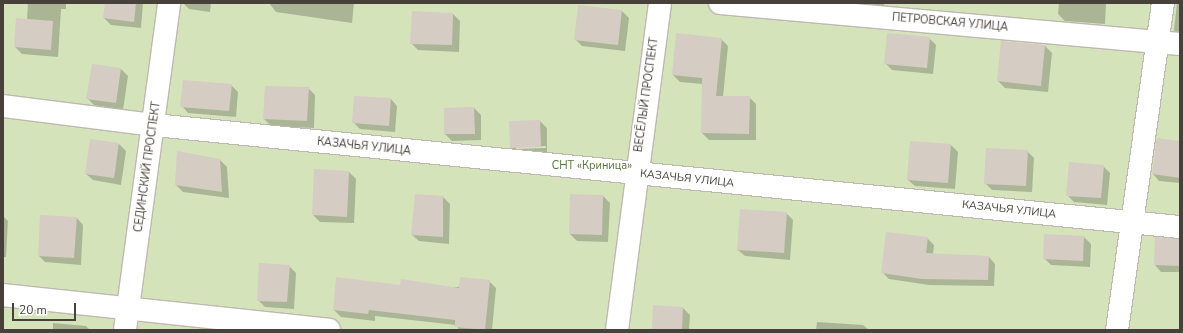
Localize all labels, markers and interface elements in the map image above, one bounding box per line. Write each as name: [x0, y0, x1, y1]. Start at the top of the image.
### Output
street label: ПЕТРОВСКАЯ УЛИЦА: [891, 11, 1009, 35]
street label: ВЕСЁЛЫЙ ПРОСПЕКТ: [632, 37, 662, 153]
street label: СЕДИНСКИЙ ПРОСПЕКТ: [132, 101, 164, 233]
street label: КАЗАЧЬЯ УЛИЦА: [316, 136, 412, 158]
park label: СНТ «Криница»: [552, 159, 632, 173]
street label: КАЗАЧЬЯ УЛИЦА: [639, 168, 735, 190]
street label: КАЗАЧЬЯ УЛИЦА: [961, 199, 1057, 221]
scale bar: [14, 295, 78, 321]
text: 20 m: [19, 302, 47, 318]

